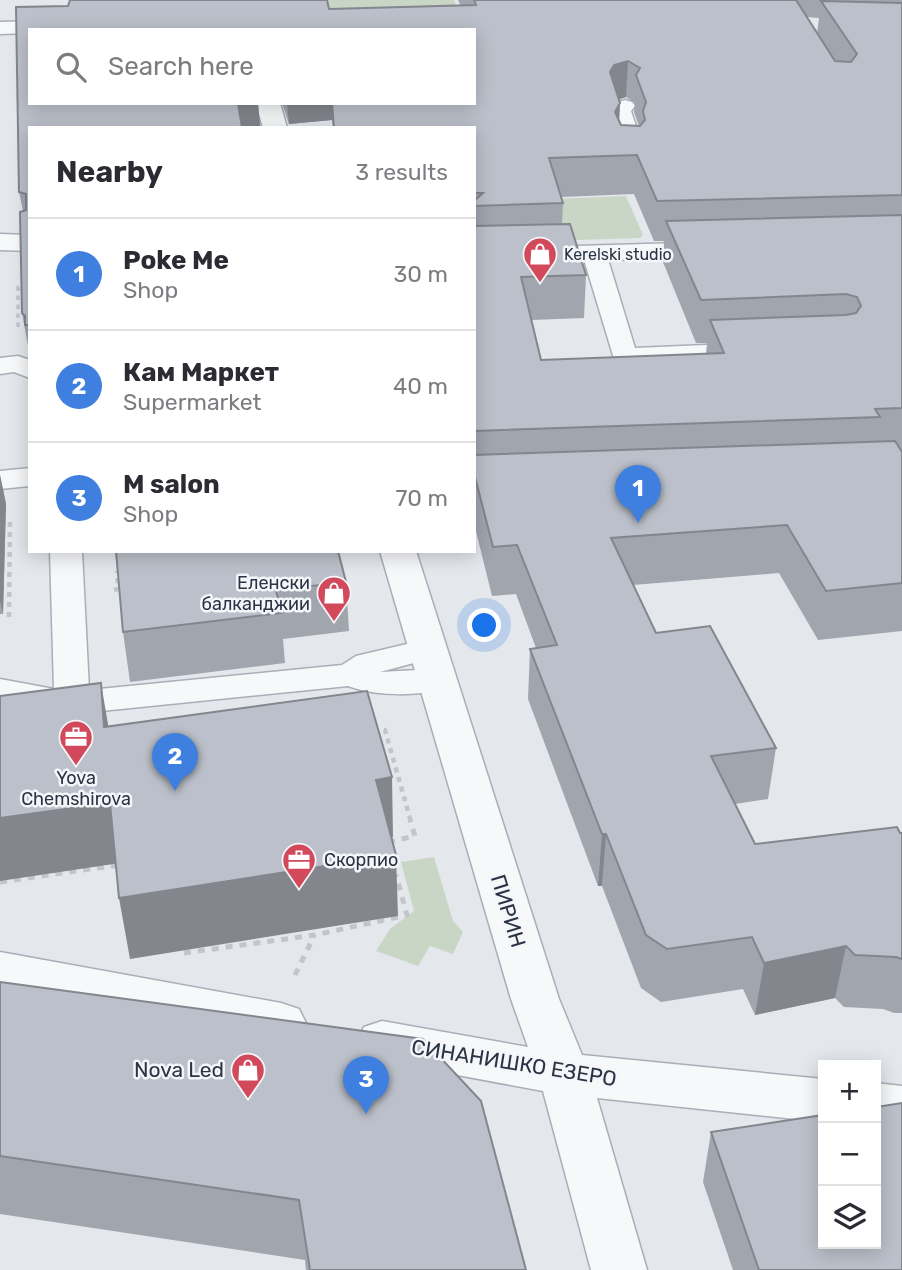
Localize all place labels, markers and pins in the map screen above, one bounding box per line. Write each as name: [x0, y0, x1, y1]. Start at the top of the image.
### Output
shop icon: Kerelski studio: [521, 235, 559, 284]
place label: Kerelski studio: [564, 245, 672, 264]
pin: 1: [615, 465, 661, 523]
place label: Еленски балканджии: [202, 572, 310, 615]
shop icon: Еленски балканджии: [315, 574, 353, 623]
office icon: Yova Chemshirova: [57, 718, 95, 767]
pin: 2: [152, 733, 198, 791]
place label: Yova Chemshirova: [21, 767, 131, 810]
office icon: Скорпио: [280, 841, 318, 890]
place label: Скорпио: [324, 849, 398, 871]
shop icon: Nova Led: [229, 1051, 267, 1100]
pin: 3: [343, 1056, 389, 1114]
place label: Nova Led: [134, 1057, 224, 1082]

